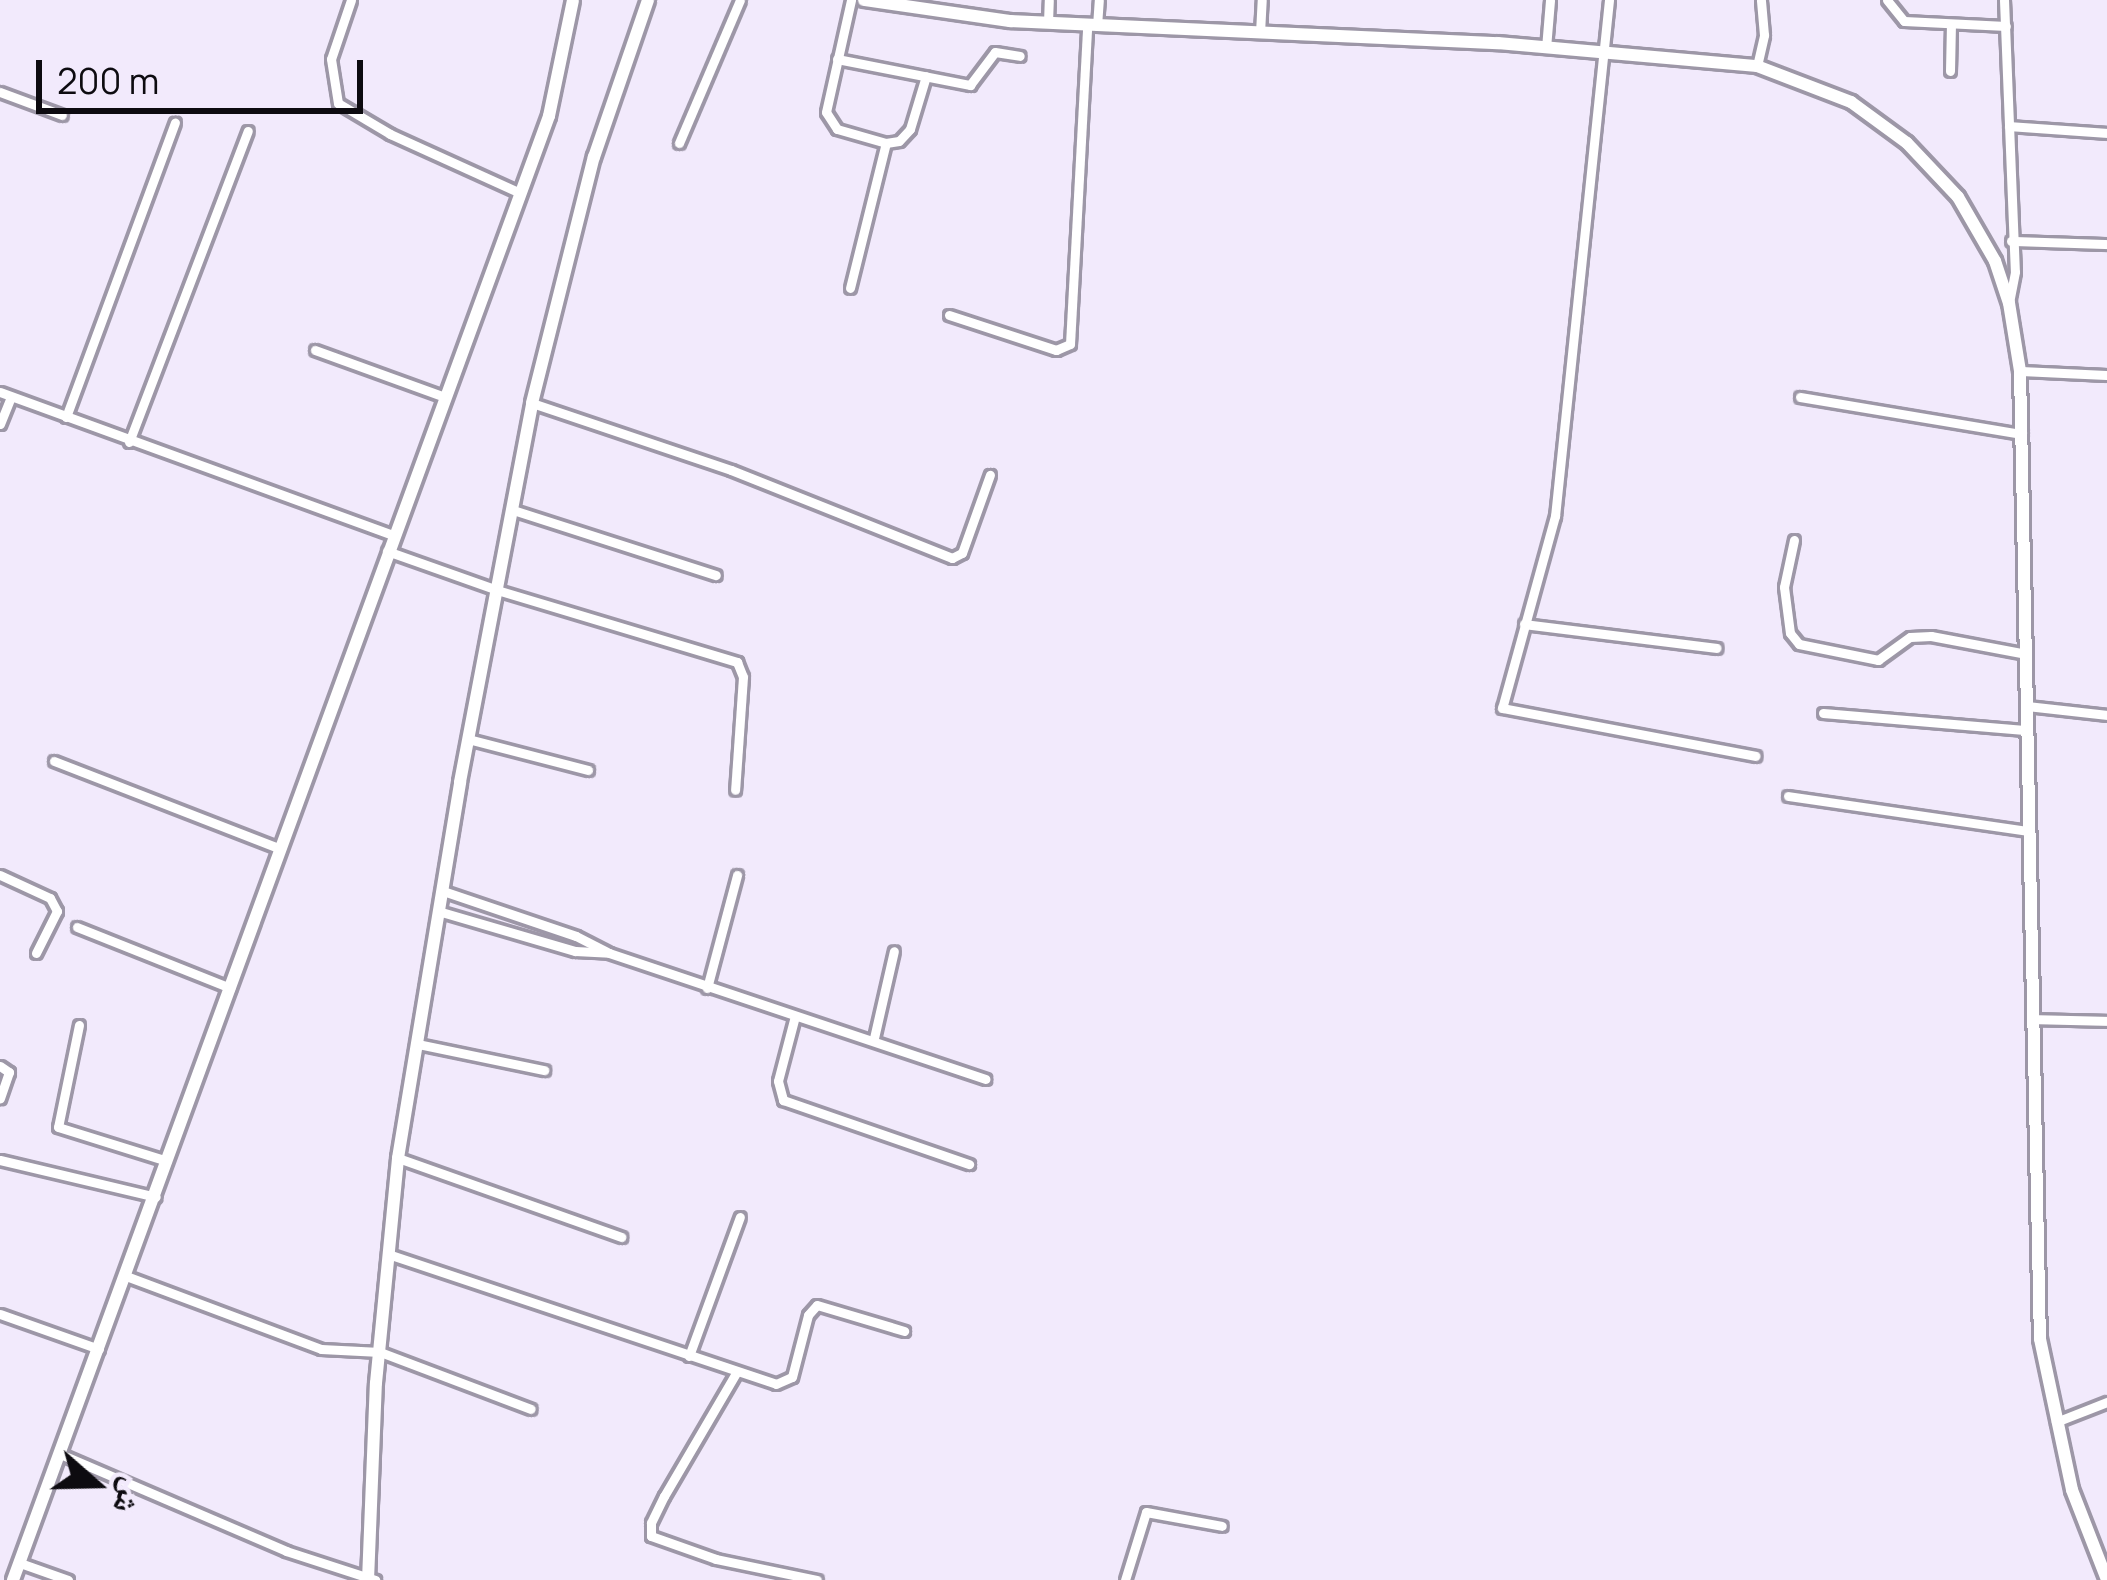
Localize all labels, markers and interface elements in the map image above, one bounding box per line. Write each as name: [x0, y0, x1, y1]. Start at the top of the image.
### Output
scale bar: [42, 36, 369, 110]
text: 200 m: [57, 56, 159, 105]
north arrow: [36, 1424, 156, 1544]
text: ش: [103, 1472, 157, 1521]

